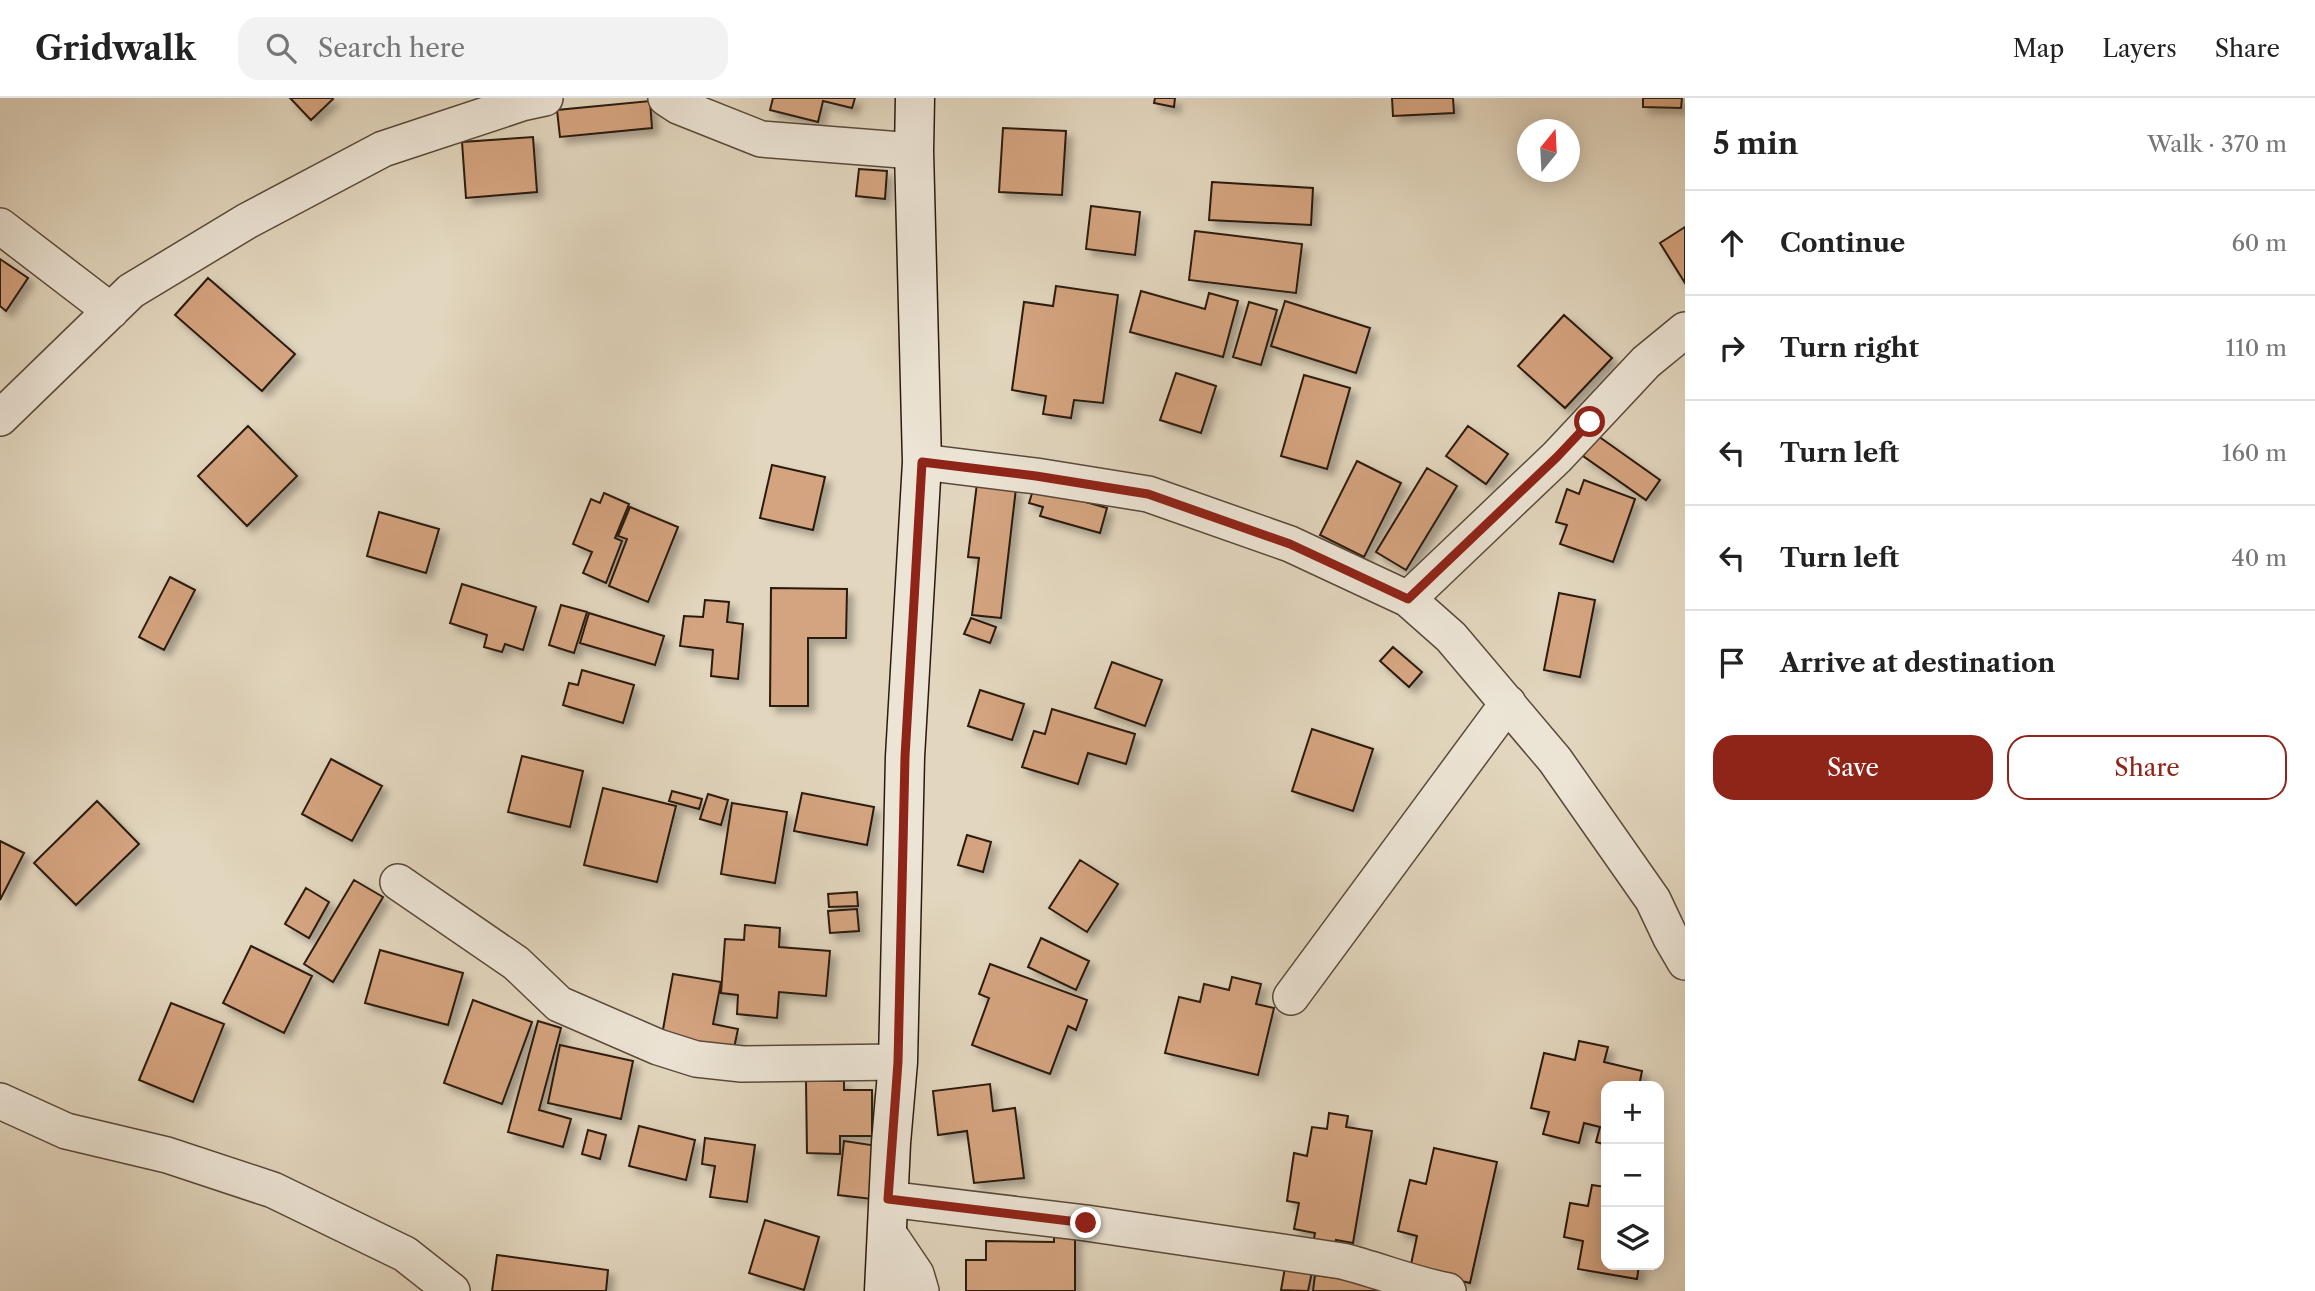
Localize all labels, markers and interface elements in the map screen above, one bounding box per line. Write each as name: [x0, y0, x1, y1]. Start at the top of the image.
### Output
search box: [238, 17, 728, 80]
text: Gridwalk: [35, 28, 196, 69]
icon: search: [262, 29, 300, 67]
text: Search here: [318, 32, 465, 64]
text: Map: [2013, 34, 2064, 63]
text: Layers: [2102, 34, 2177, 63]
text: Share: [2215, 34, 2280, 63]
north arrow: [1517, 119, 1580, 182]
text: 5 min: [1713, 125, 1798, 162]
text: Walk · 370 m: [2147, 130, 2287, 158]
icon: ahead: [1713, 224, 1751, 262]
text: Continue: [1780, 227, 1905, 259]
text: 60 m: [2231, 229, 2287, 257]
icon: right: [1713, 329, 1751, 367]
text: Turn right: [1780, 332, 1919, 364]
text: 110 m: [2226, 334, 2287, 362]
route start: [1574, 406, 1605, 437]
icon: left: [1713, 434, 1751, 472]
text: Turn left: [1780, 437, 1899, 469]
text: 160 m: [2222, 439, 2287, 467]
icon: left: [1713, 539, 1751, 577]
text: Turn left: [1780, 542, 1899, 574]
text: 40 m: [2232, 544, 2287, 572]
icon: arrive: [1713, 644, 1751, 682]
text: Arrive at destination: [1780, 647, 2055, 679]
button: Save: [1713, 735, 1993, 800]
button: Share: [2007, 735, 2287, 800]
map controls: [1601, 1081, 1664, 1270]
button: +: [1601, 1081, 1664, 1144]
button: −: [1601, 1144, 1664, 1207]
route end: [1070, 1207, 1101, 1238]
button: layers: [1601, 1207, 1664, 1270]

